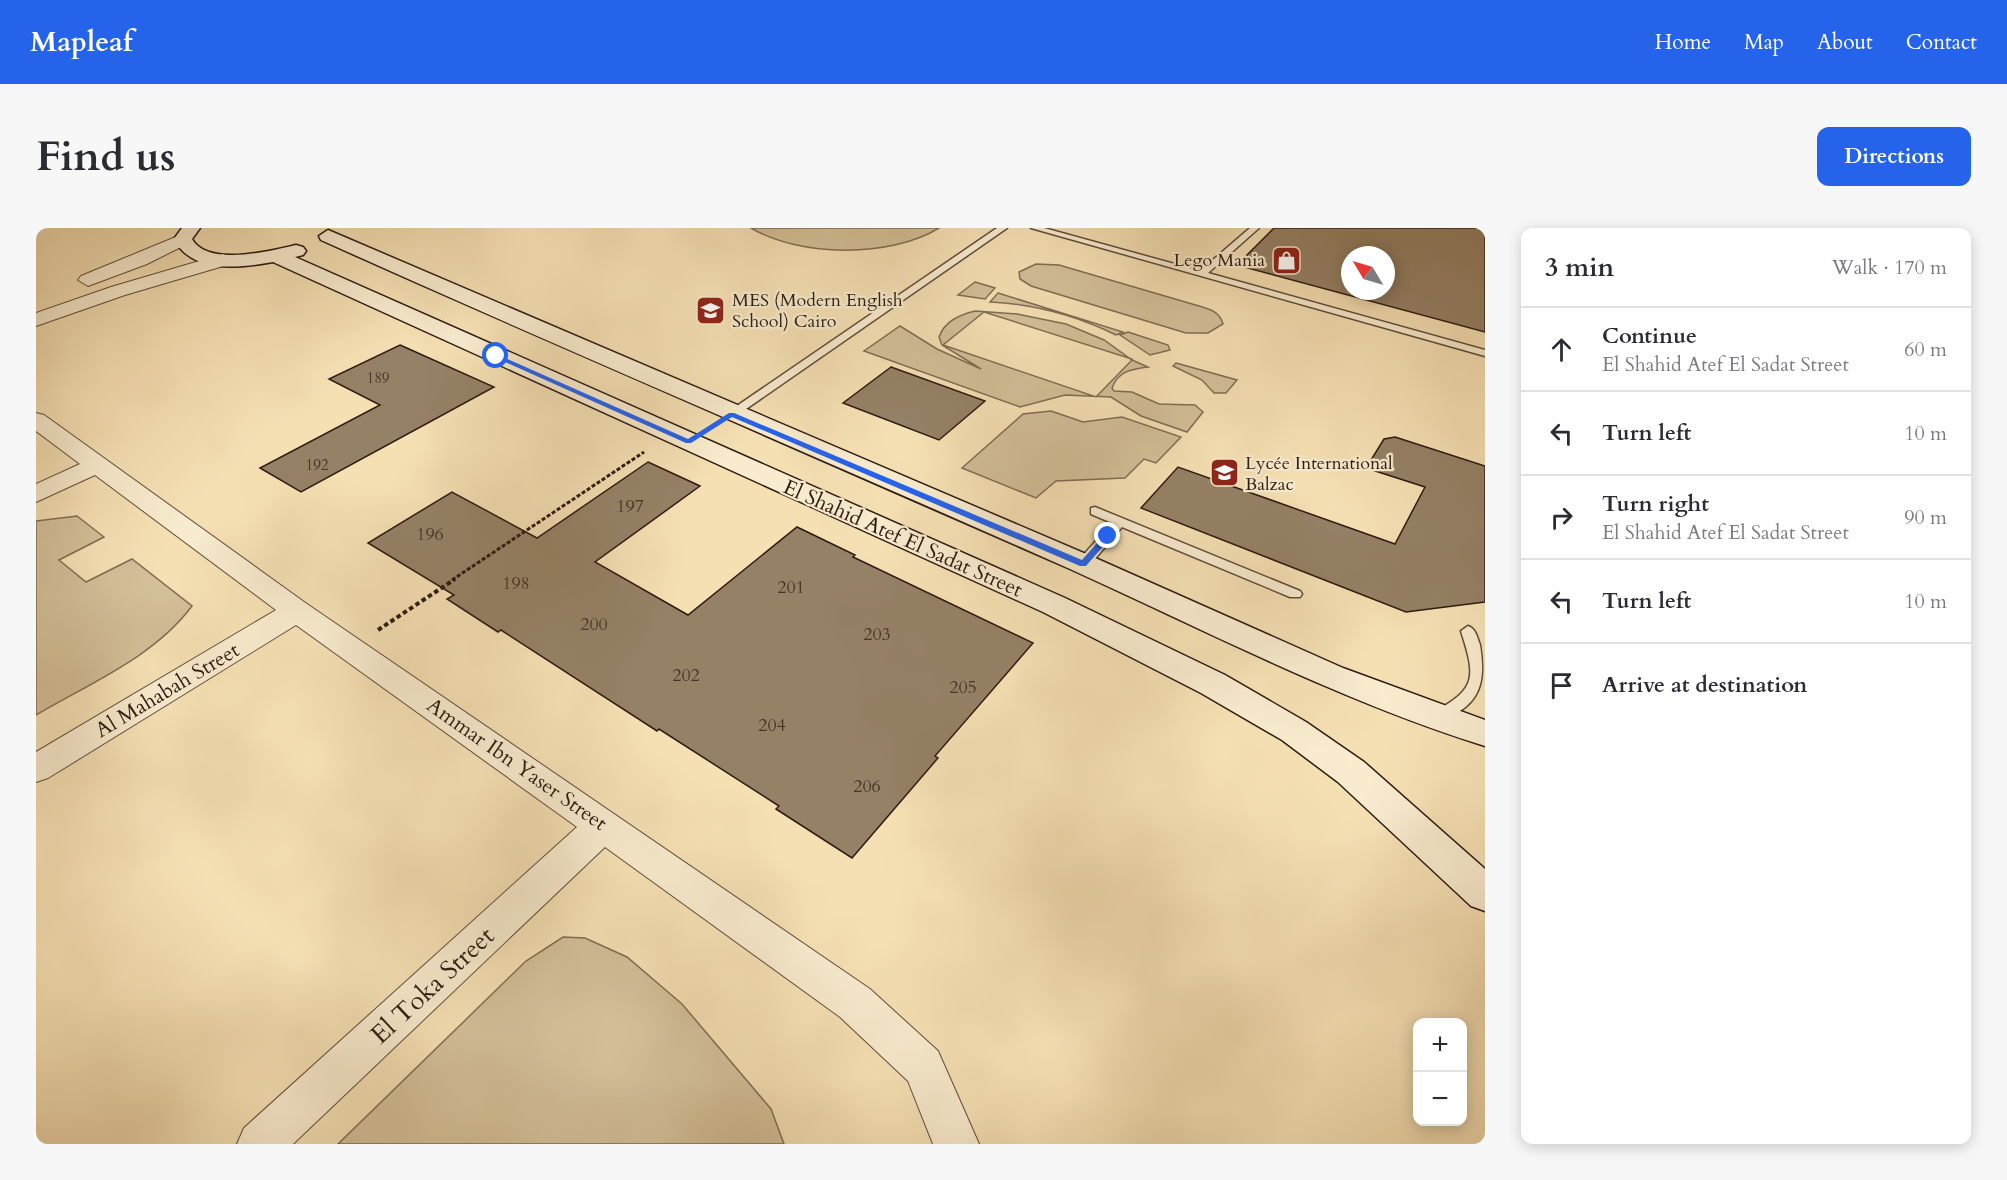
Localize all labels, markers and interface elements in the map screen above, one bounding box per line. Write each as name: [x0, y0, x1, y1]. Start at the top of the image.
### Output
text: Mapleaf: [30, 23, 133, 61]
text: Home: [1655, 28, 1711, 57]
text: Map: [1744, 28, 1784, 57]
text: About: [1817, 28, 1873, 57]
text: Contact: [1906, 28, 1977, 57]
button: Directions: [1817, 127, 1971, 186]
text: Find us: [36, 128, 176, 185]
shop icon: Lego Mania: [1270, 244, 1302, 276]
north arrow: [1341, 246, 1395, 300]
place label: Lego Mania: [1173, 248, 1265, 273]
text: 3 min: [1545, 250, 1614, 285]
text: Walk · 170 m: [1832, 254, 1947, 281]
place label: MES (Modern English School) Cairo: [732, 288, 903, 334]
school or university icon: MES (Modern English School) Cairo: [695, 294, 727, 326]
text: Continue: [1602, 321, 1697, 351]
icon: ahead: [1545, 333, 1578, 366]
text: 60 m: [1904, 336, 1947, 363]
route start: [482, 342, 508, 368]
text: El Shahid Atef El Sadat Street: [1602, 351, 1849, 378]
house number: 189: [366, 368, 390, 388]
icon: left: [1545, 417, 1578, 450]
text: Turn left: [1602, 418, 1691, 448]
text: 10 m: [1904, 420, 1947, 447]
place label: Lycée International Balzac: [1245, 451, 1393, 497]
house number: 192: [305, 455, 329, 475]
school or university icon: Lycée International Balzac: [1208, 457, 1240, 489]
street label: El Shahid Atef El Sadat Street: [779, 473, 1027, 605]
text: Turn right: [1602, 489, 1709, 519]
house number: 197: [616, 494, 644, 519]
icon: right: [1545, 501, 1578, 534]
text: 90 m: [1904, 504, 1947, 531]
text: El Shahid Atef El Sadat Street: [1602, 519, 1849, 546]
house number: 196: [416, 522, 444, 547]
route end: [1094, 522, 1120, 548]
house number: 198: [502, 571, 530, 596]
house number: 201: [777, 575, 805, 600]
icon: left: [1545, 585, 1578, 618]
text: Turn left: [1602, 586, 1691, 616]
text: 10 m: [1904, 588, 1947, 615]
house number: 200: [580, 612, 608, 637]
house number: 203: [863, 622, 891, 647]
street label: Al Mahabah Street: [90, 636, 245, 745]
house number: 202: [672, 663, 700, 688]
icon: arrive: [1545, 669, 1578, 702]
text: Arrive at destination: [1602, 670, 1807, 700]
house number: 205: [949, 675, 977, 700]
street label: Ammar Ibn Yaser Street: [421, 691, 613, 838]
house number: 204: [758, 713, 786, 738]
house number: 206: [853, 774, 881, 799]
street label: El Toka Street: [363, 919, 502, 1052]
map controls: [1413, 1018, 1467, 1126]
button: +: [1413, 1018, 1467, 1072]
button: −: [1413, 1072, 1467, 1126]

